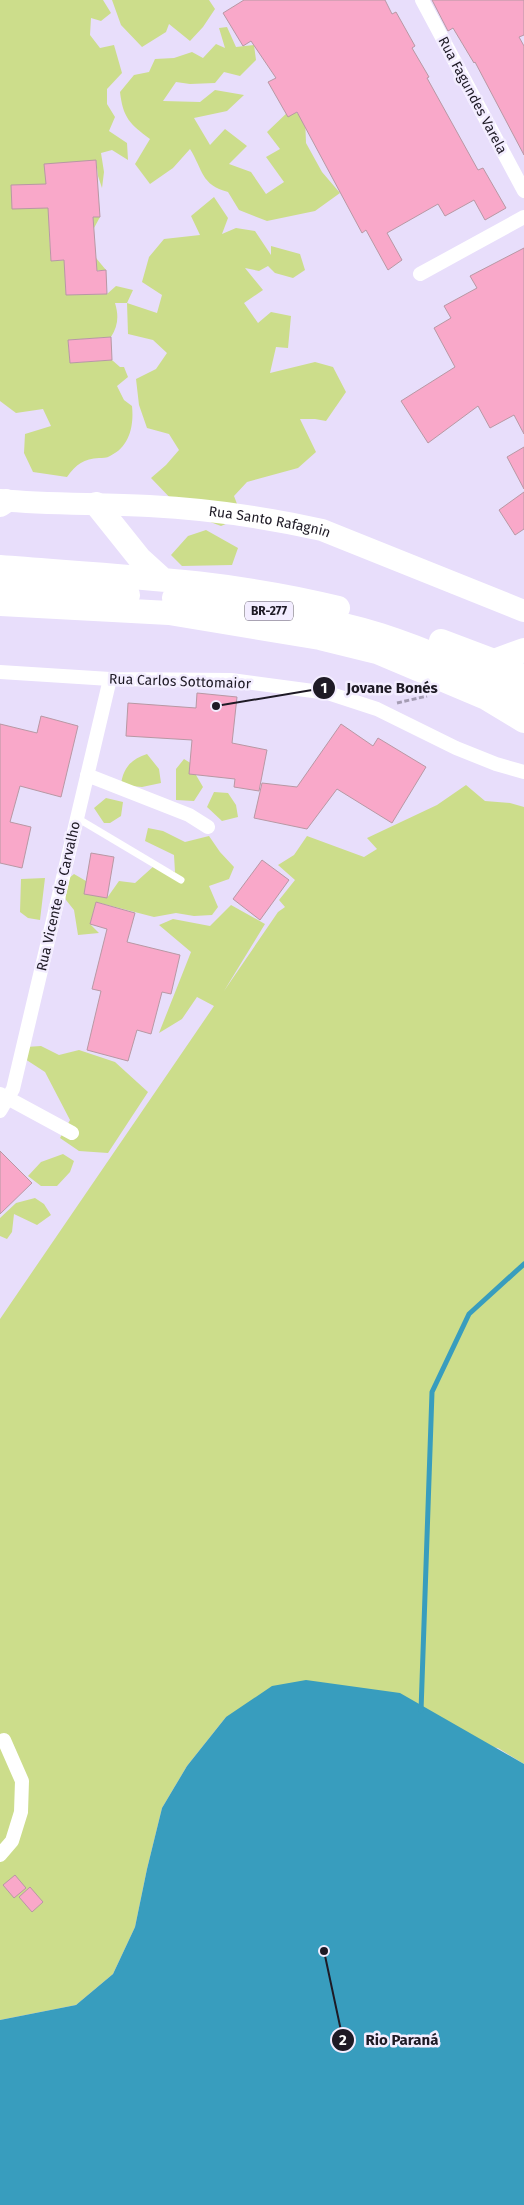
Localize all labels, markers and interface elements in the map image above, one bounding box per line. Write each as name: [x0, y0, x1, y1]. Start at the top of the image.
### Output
street label: Rua Fagundes Varela: [434, 34, 511, 157]
street label: Rua Santo Rafagnin: [208, 503, 333, 542]
road number: BR-277: [245, 602, 293, 620]
street label: Rua Carlos Sottomaior: [109, 671, 252, 692]
callout: Jovane Bonés: [311, 673, 448, 703]
text: 1: [321, 679, 327, 697]
text: Jovane Bonés: [345, 679, 438, 697]
street label: Rua Vicente de Carvalho: [33, 820, 84, 973]
callout: Rio Paraná: [330, 2025, 448, 2055]
text: 2: [339, 2031, 347, 2049]
text: Rio Paraná: [366, 2031, 438, 2049]

